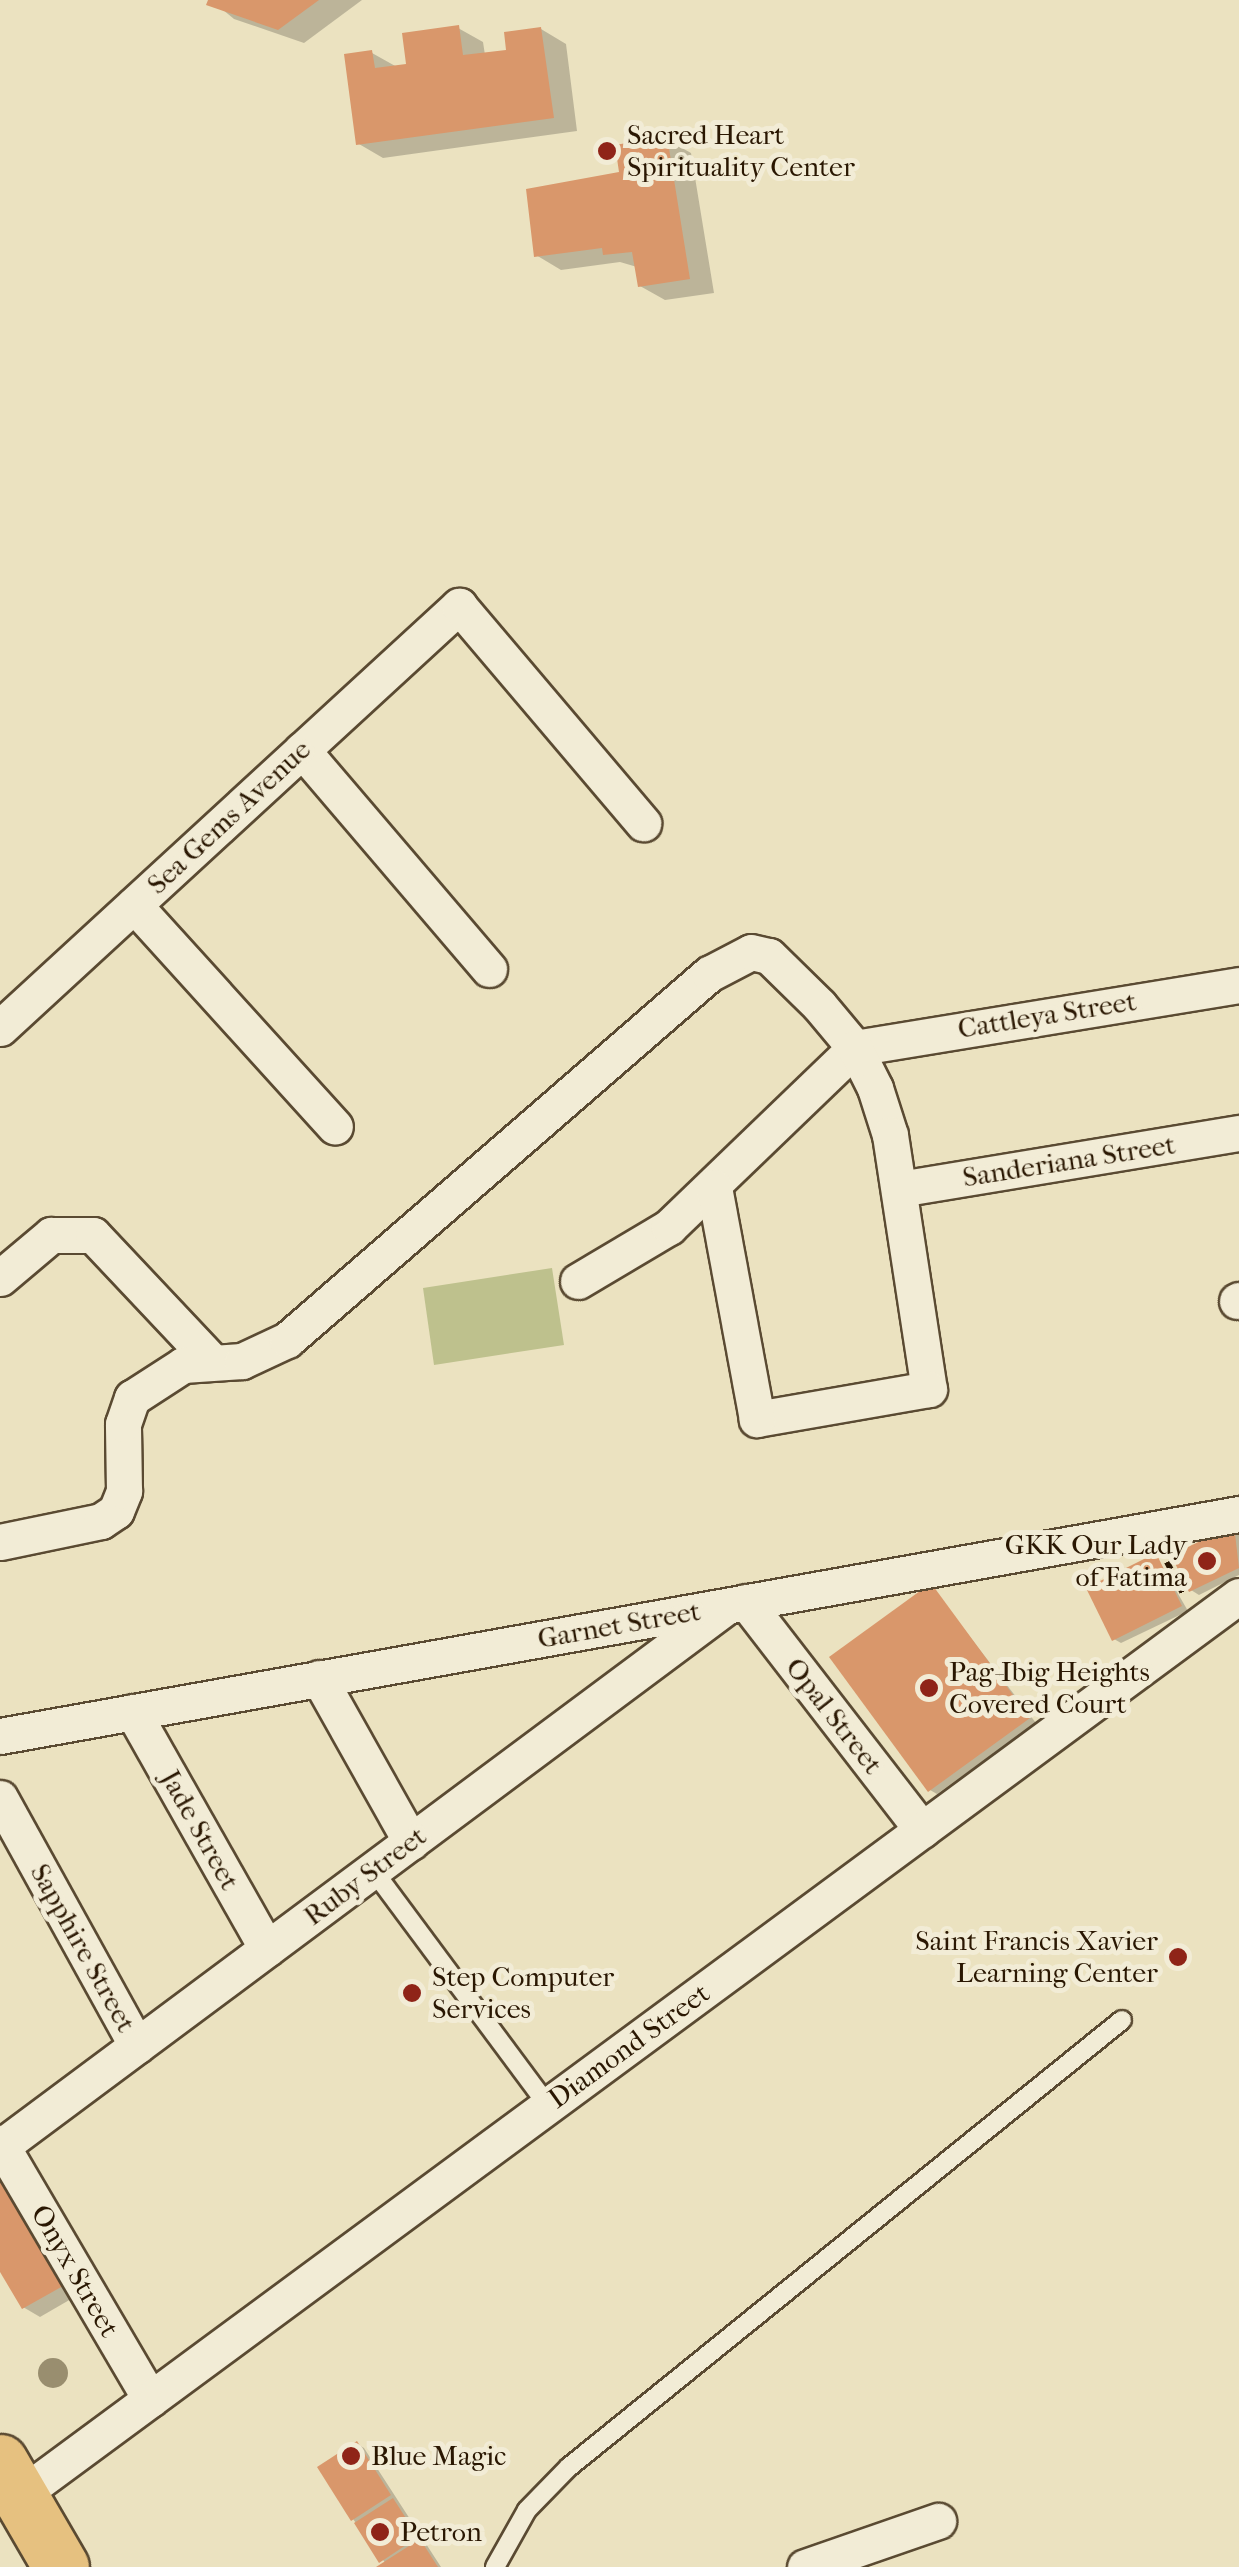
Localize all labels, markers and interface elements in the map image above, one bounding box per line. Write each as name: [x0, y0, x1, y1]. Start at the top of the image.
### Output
place label: Sacred Heart Spirituality Center: [627, 118, 855, 184]
marker: Sacred Heart Spirituality Center: [596, 140, 618, 162]
street label: Sea Gems Avenue: [140, 733, 318, 901]
street label: Cattleya Street: [955, 984, 1139, 1046]
street label: Sanderiana Street: [960, 1128, 1178, 1194]
place label: GKK Our Lady of Fatima: [1005, 1528, 1187, 1594]
marker: GKK Our Lady of Fatima: [1196, 1550, 1218, 1572]
street label: Garnet Street: [535, 1594, 703, 1656]
street label: Opal Street: [778, 1651, 890, 1781]
place label: Pag-Ibig Heights Covered Court: [949, 1655, 1150, 1721]
marker: Pag-Ibig Heights Covered Court: [918, 1677, 940, 1699]
street label: Jade Street: [153, 1764, 247, 1896]
street label: Ruby Street: [297, 1819, 433, 1933]
street label: Sapphire Street: [23, 1858, 143, 2038]
place label: Saint Francis Xavier Learning Center: [915, 1924, 1158, 1990]
marker: Saint Francis Xavier Learning Center: [1167, 1946, 1189, 1968]
place label: Step Computer Services: [432, 1960, 614, 2026]
street label: Diamond Street: [542, 1976, 716, 2116]
marker: Step Computer Services: [401, 1982, 423, 2004]
street label: Onyx Street: [24, 2199, 126, 2343]
place label: Blue Magic: [371, 2439, 506, 2473]
marker: Blue Magic: [340, 2445, 362, 2467]
place label: Petron: [400, 2515, 482, 2549]
marker: Petron: [369, 2521, 391, 2543]

